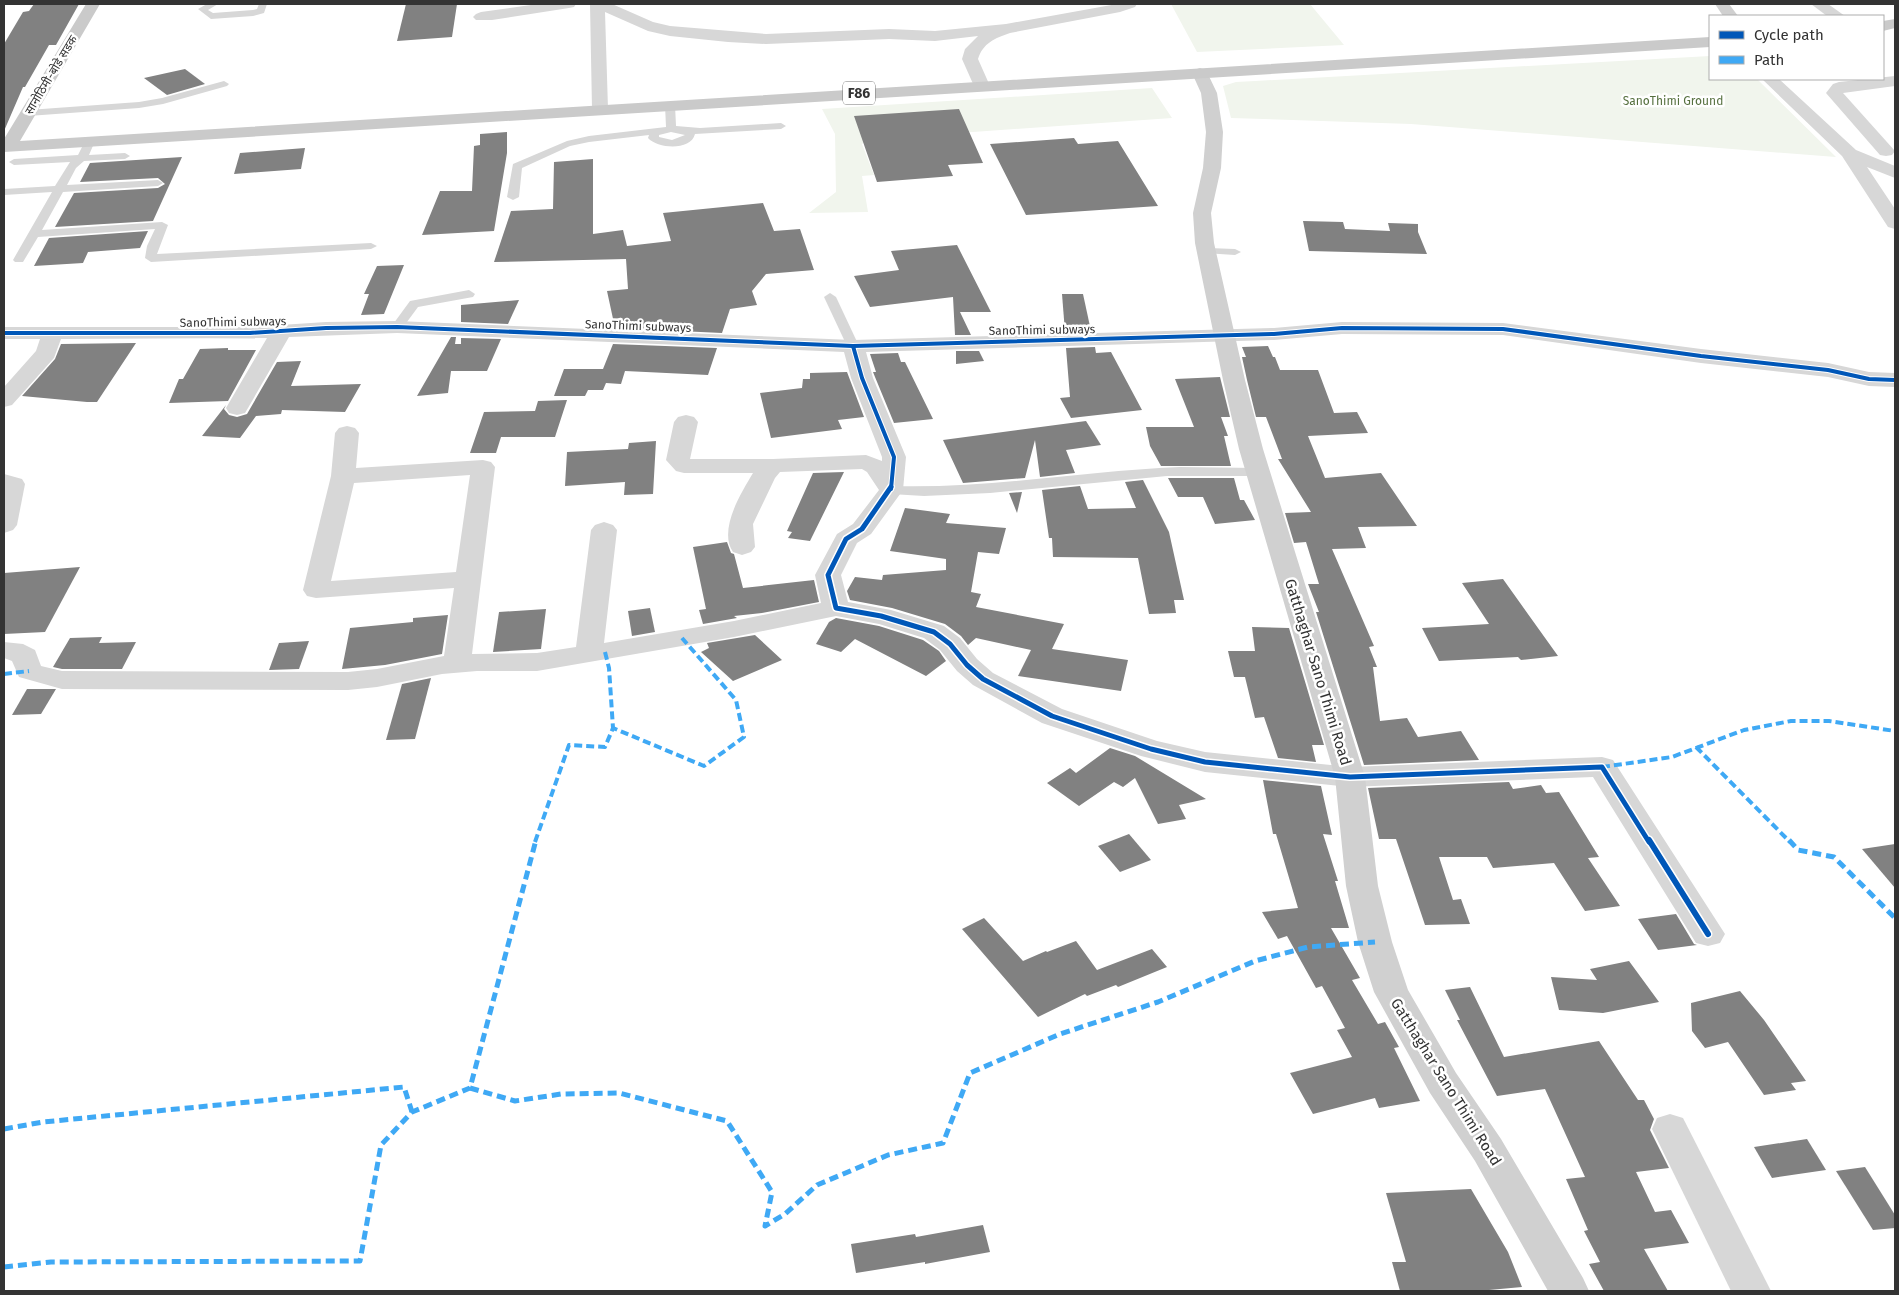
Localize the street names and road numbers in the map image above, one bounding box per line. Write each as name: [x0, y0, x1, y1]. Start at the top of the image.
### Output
street label: सानोठिमी-बोडे सडक: [21, 32, 80, 117]
road number: F86: [843, 82, 875, 105]
street label: SanoThimi subways: [180, 314, 287, 330]
street label: SanoThimi subways: [585, 317, 692, 335]
street label: SanoThimi subways: [989, 322, 1096, 338]
street label: Gatthaghar Sano Thimi Road: [1281, 577, 1355, 767]
street label: Gatthaghar Sano Thimi Road: [1387, 995, 1505, 1169]

